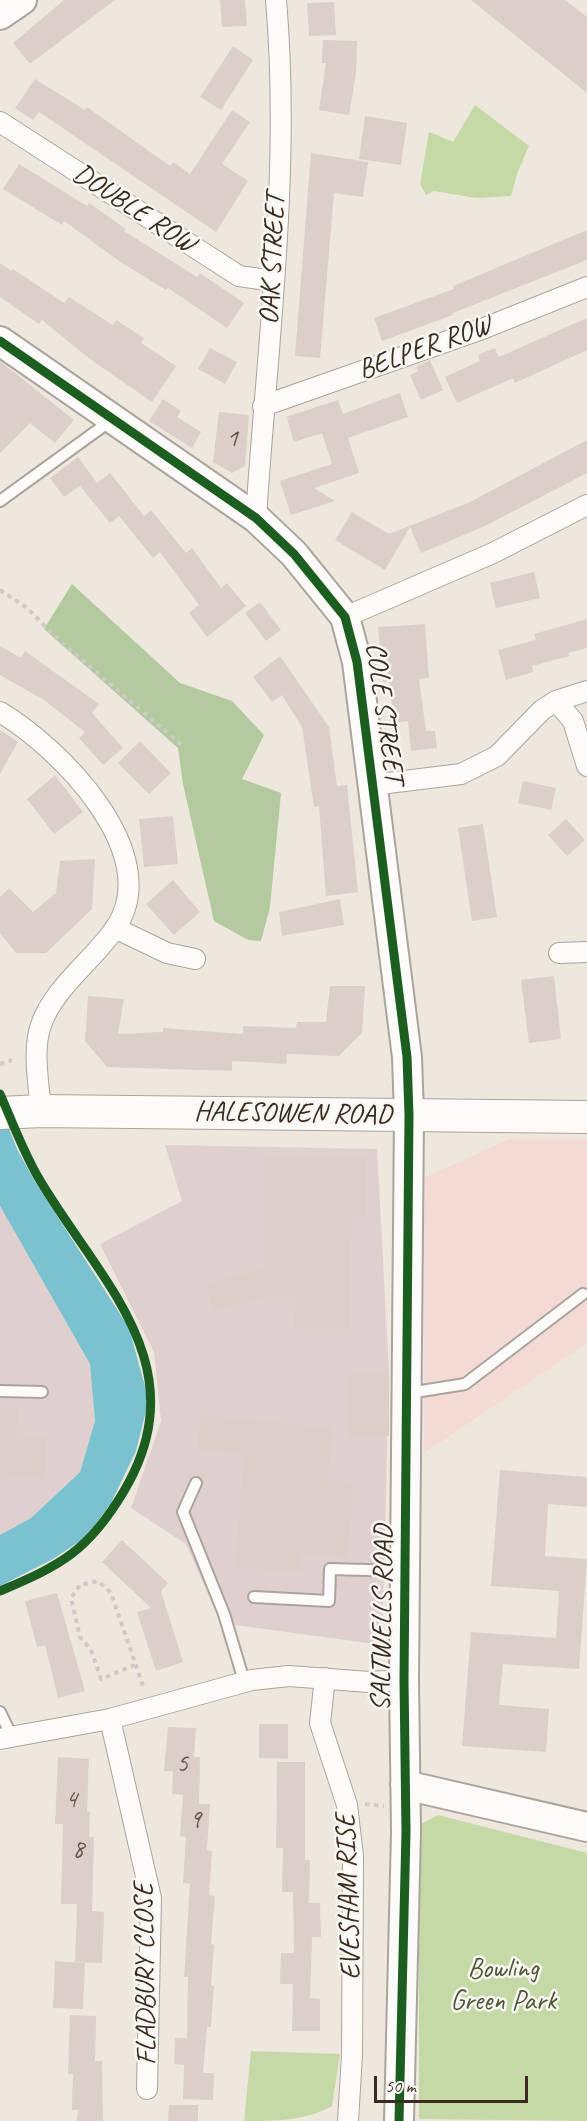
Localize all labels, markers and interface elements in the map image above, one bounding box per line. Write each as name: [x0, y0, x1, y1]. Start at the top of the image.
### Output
street label: DOUBLE ROW: [66, 157, 202, 261]
street label: OAK STREET: [253, 193, 293, 325]
street label: BELPER ROW: [354, 308, 496, 388]
house number: 1: [226, 423, 238, 455]
street label: COLE STREET: [357, 640, 411, 786]
street label: HALESOWEN ROAD: [194, 1095, 392, 1133]
street label: SALTWELLS ROAD: [365, 1524, 401, 1712]
house number: 5: [176, 1748, 188, 1780]
house number: 4: [65, 1784, 77, 1816]
house number: 9: [189, 1804, 201, 1836]
street label: EVESHAM RISE: [329, 1814, 369, 1980]
house number: 8: [72, 1834, 84, 1866]
street label: FLADBURY CLOSE: [128, 1883, 164, 2065]
park label: Bowling Green Park: [450, 1953, 556, 2019]
scale bar: [377, 2064, 532, 2102]
text: 50 m: [385, 2075, 416, 2097]

